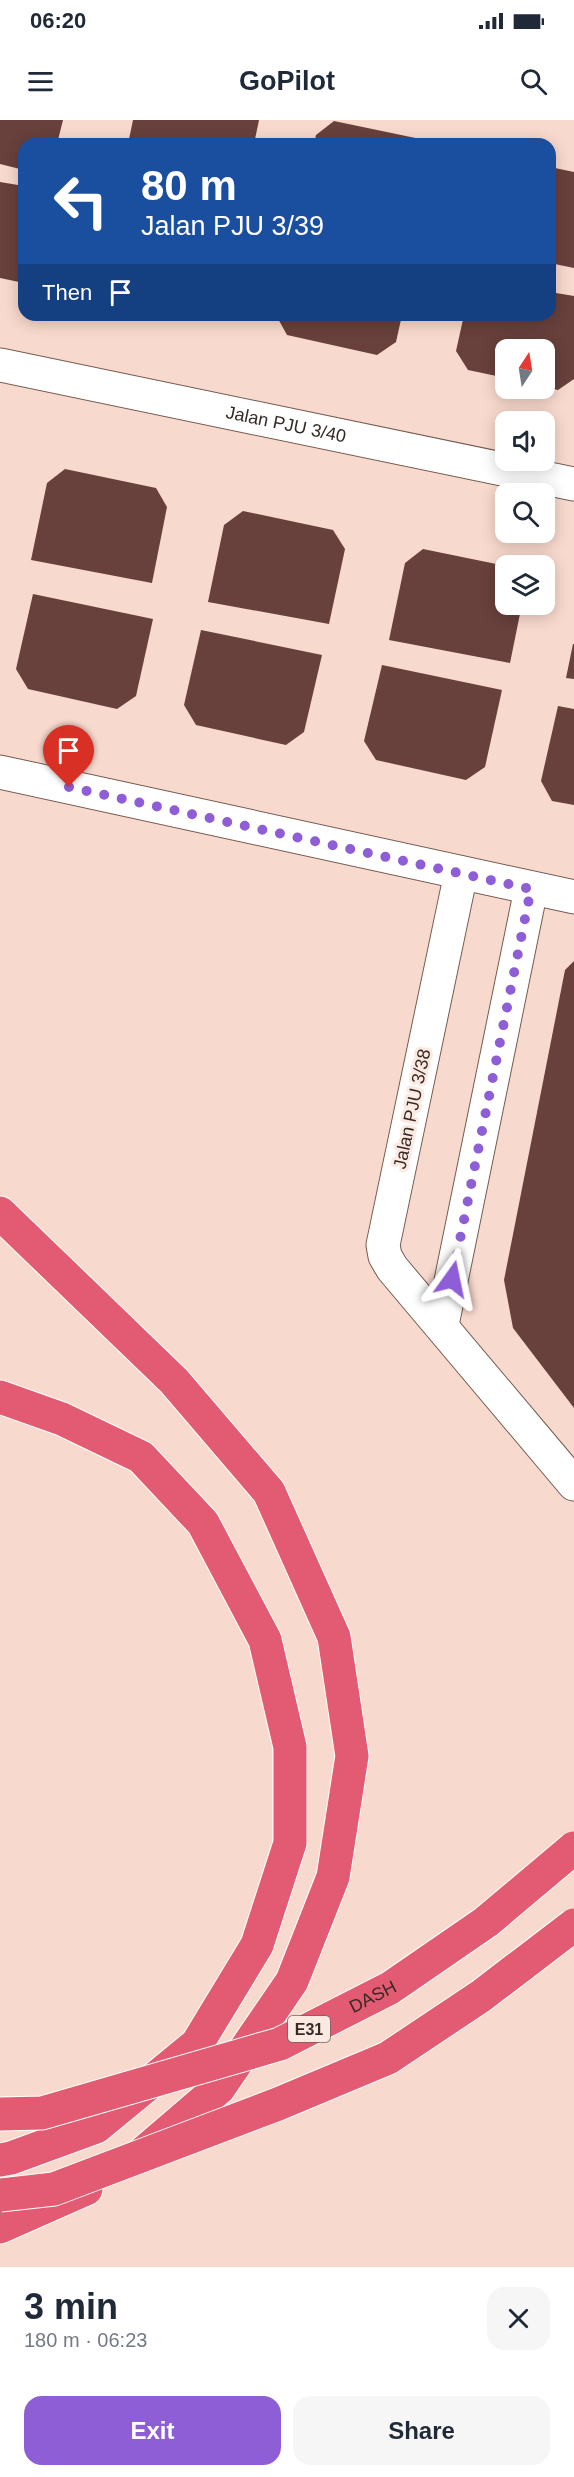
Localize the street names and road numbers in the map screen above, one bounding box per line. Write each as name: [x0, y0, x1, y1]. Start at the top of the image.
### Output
street label: Jalan PJU 3/40: [224, 402, 348, 446]
street label: Jalan PJU 3/38: [390, 1047, 434, 1171]
street label: DASH: [346, 1976, 400, 2017]
road number: E31: [288, 2016, 330, 2042]

